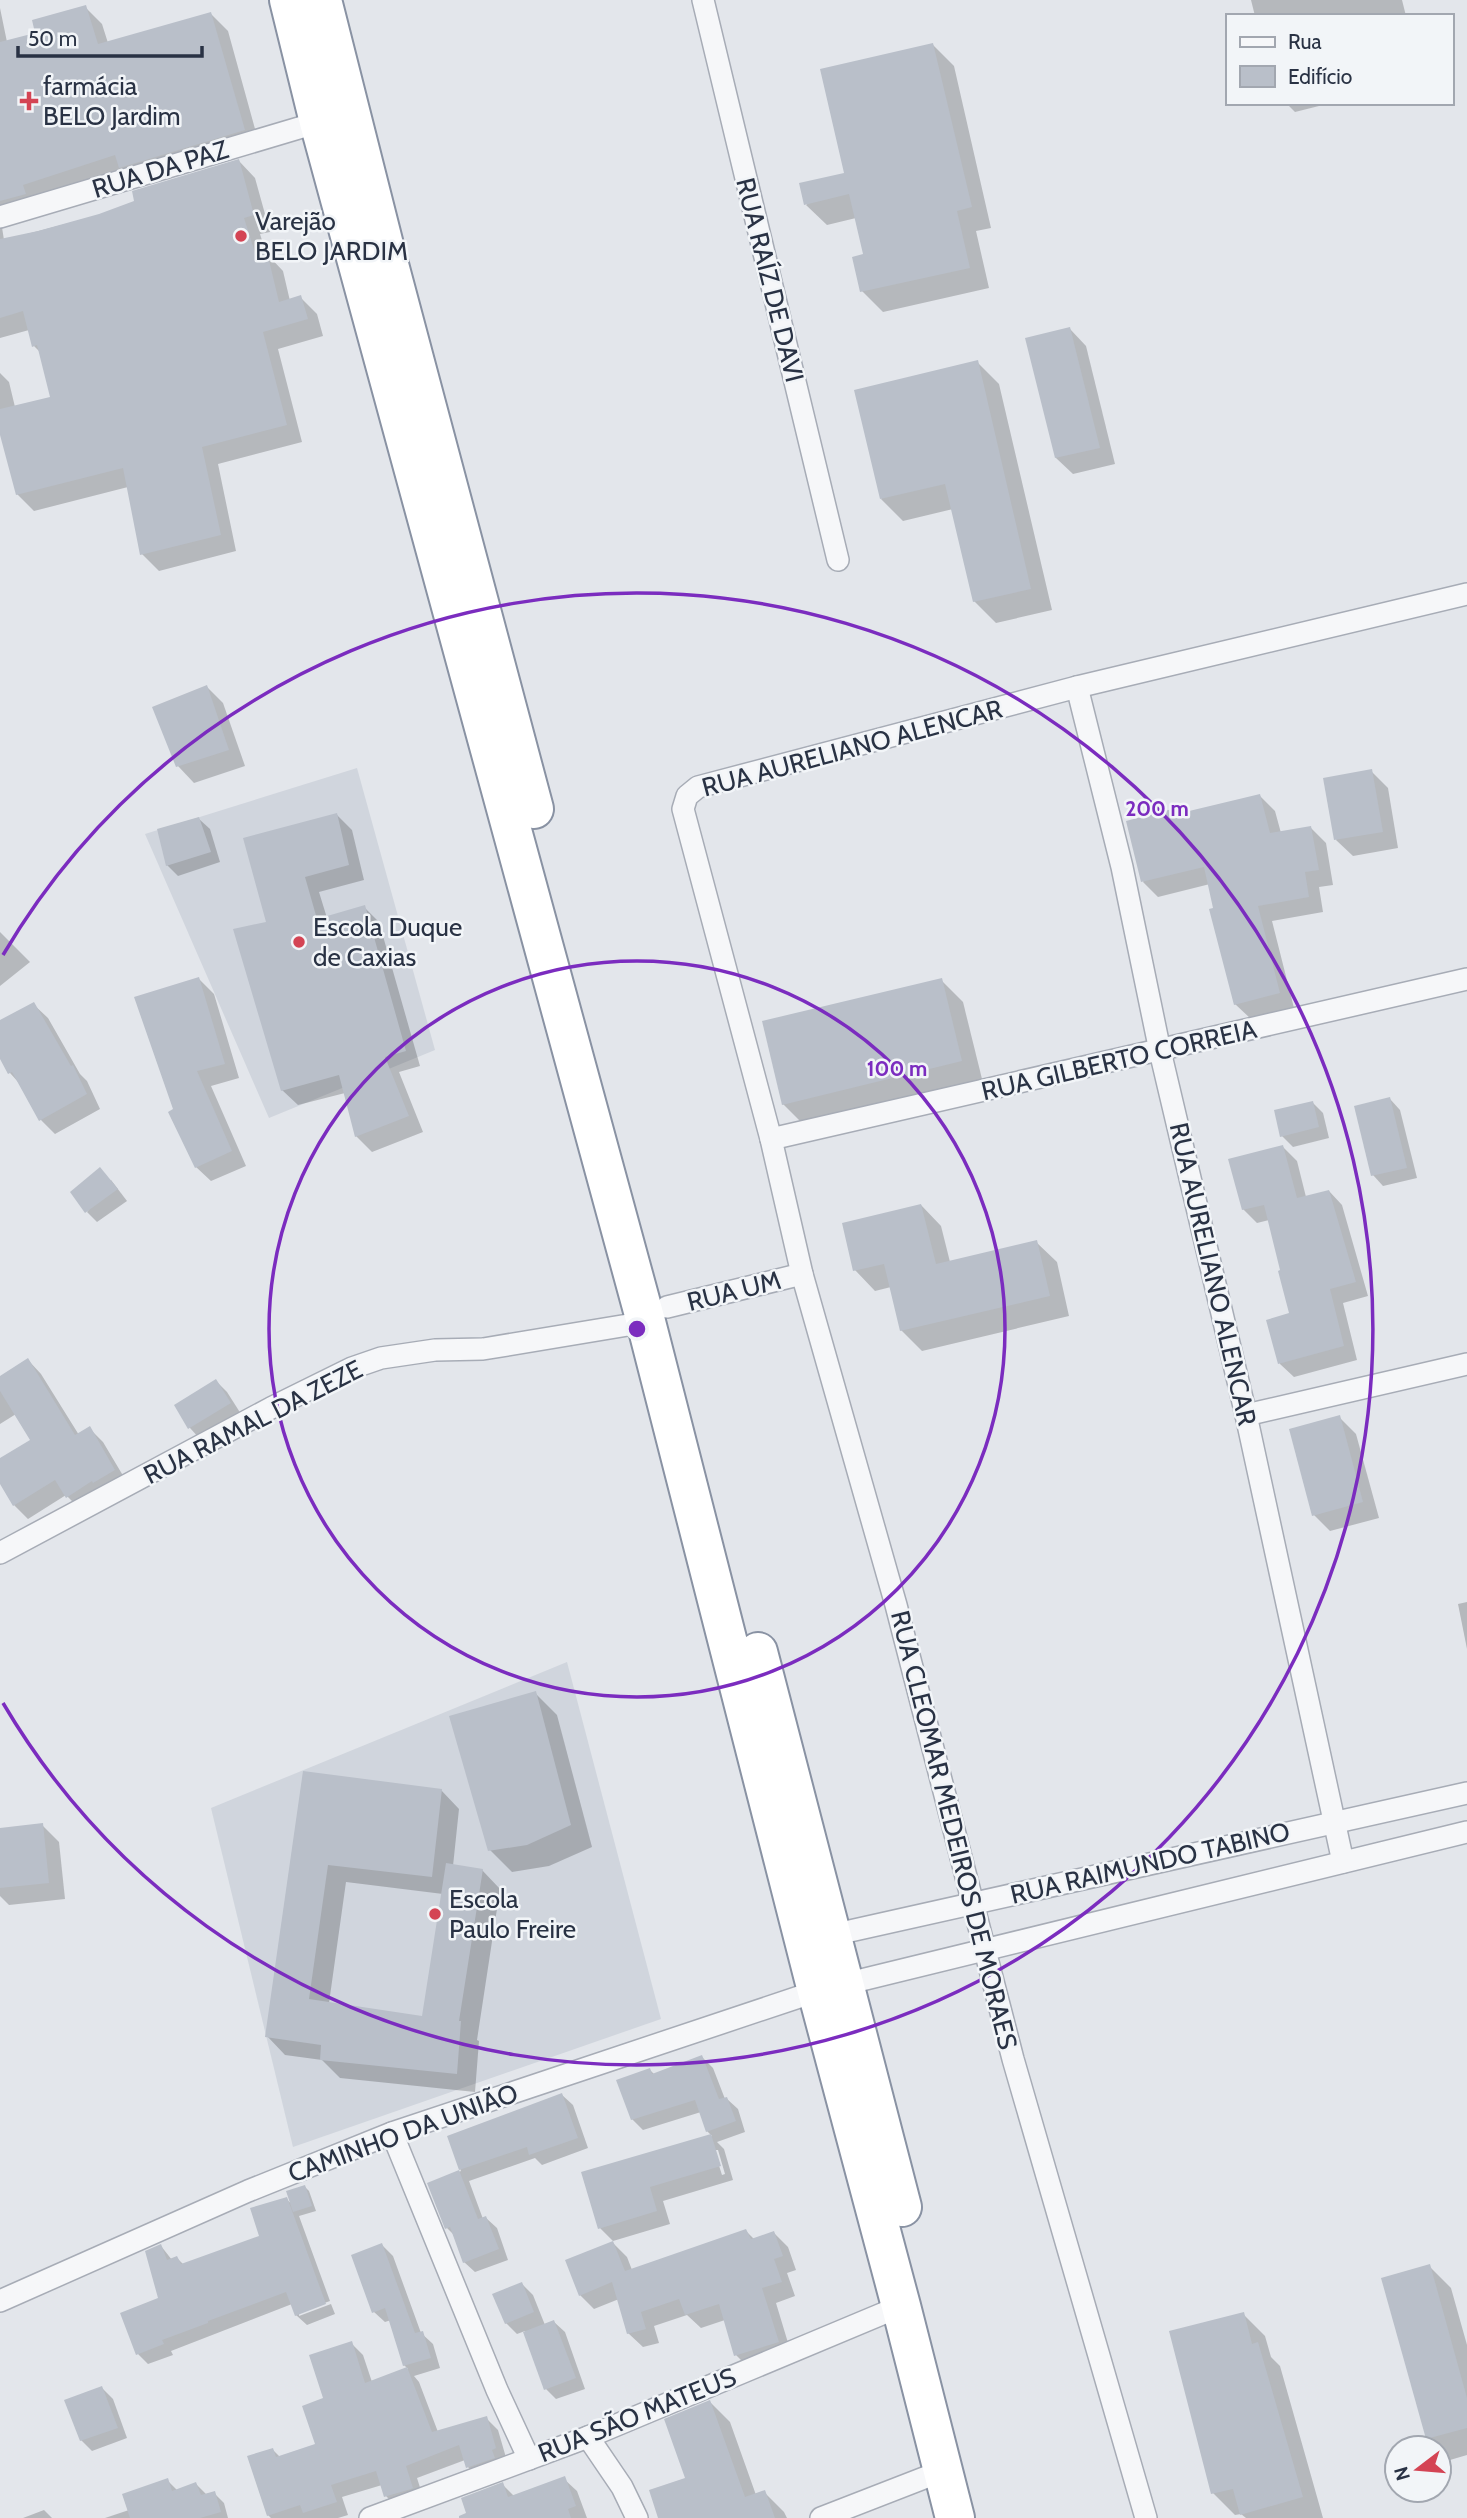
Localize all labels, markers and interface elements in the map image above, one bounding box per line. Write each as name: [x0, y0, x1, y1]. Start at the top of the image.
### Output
scale bar: [18, 14, 201, 58]
legend: [1226, 14, 1453, 105]
text: 50 m: [28, 26, 77, 51]
text: Rua: [1288, 29, 1322, 54]
text: Edifício: [1288, 64, 1352, 89]
place label: farmácia BELO Jardim: [43, 70, 181, 132]
marker: farmácia BELO Jardim: [21, 93, 37, 109]
street label: RUA DA PAZ: [88, 133, 233, 205]
street label: RUA RAÍZ DE DAVI: [729, 175, 811, 385]
place label: Varejão BELO JARDIM: [255, 205, 408, 267]
marker: Varejão BELO JARDIM: [233, 228, 249, 244]
street label: RUA AURELIANO ALENCAR: [698, 692, 1006, 804]
text: 200 m: [1125, 796, 1189, 821]
place label: Escola Duque de Caxias: [313, 911, 462, 973]
marker: Escola Duque de Caxias: [291, 934, 307, 950]
street label: RUA GILBERTO CORREIA: [978, 1013, 1260, 1107]
text: 100 m: [867, 1056, 927, 1081]
street label: RUA AURELIANO ALENCAR: [1163, 1119, 1264, 1429]
street label: RUA UM: [684, 1264, 784, 1318]
centre of rings: [625, 1317, 649, 1341]
street label: RUA RAMAL DA ZEZE: [138, 1353, 368, 1491]
street label: RUA CLEOMAR MEDEIROS DE MORAES: [884, 1607, 1024, 2053]
street label: RUA RAIMUNDO TABINO: [1007, 1815, 1293, 1911]
place label: Escola Paulo Freire: [449, 1883, 576, 1945]
marker: Escola Paulo Freire: [427, 1906, 443, 1922]
street label: CAMINHO DA UNIÃO: [284, 2077, 522, 2189]
street label: RUA SÃO MATEUS: [533, 2361, 741, 2469]
north arrow: [1383, 2434, 1453, 2504]
text: N: [1389, 2464, 1415, 2483]

